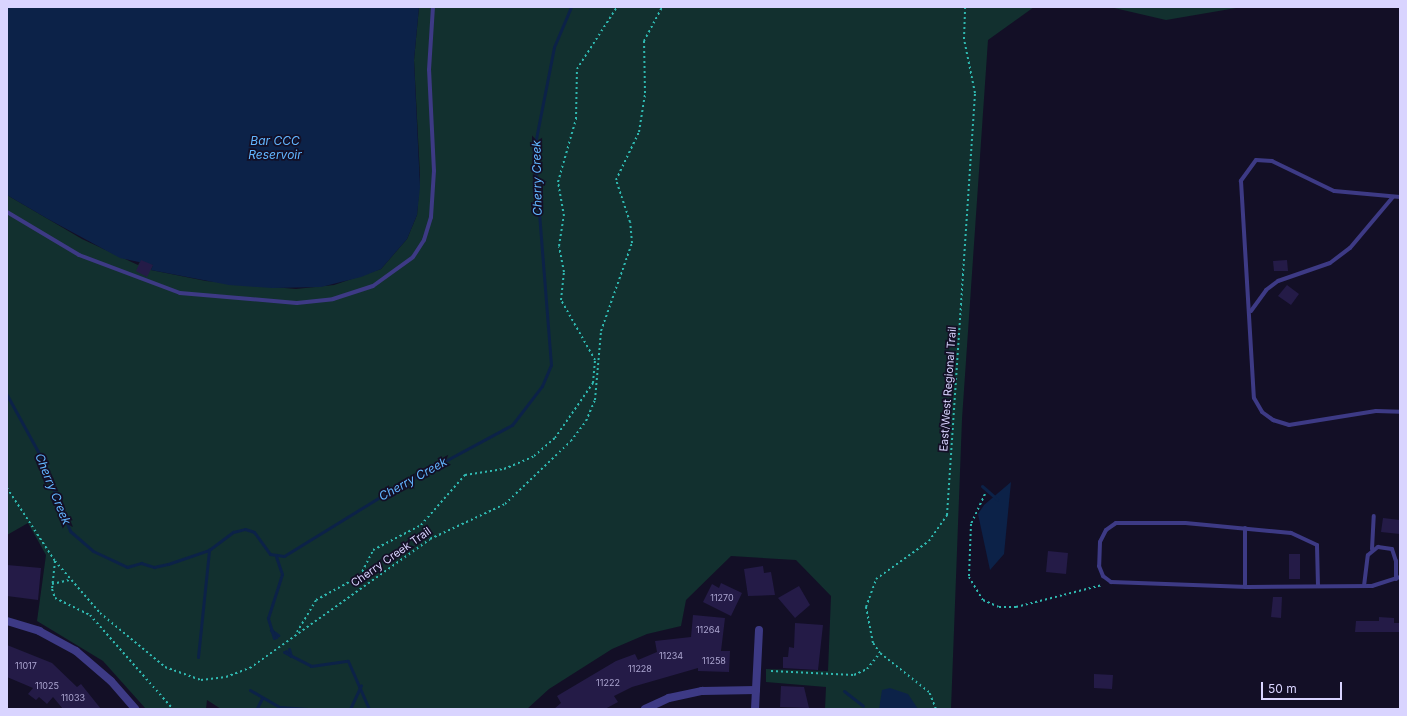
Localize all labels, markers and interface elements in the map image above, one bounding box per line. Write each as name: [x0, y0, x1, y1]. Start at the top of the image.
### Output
water label: Bar CCC Reservoir: [248, 134, 302, 162]
water label: Cherry Creek: [529, 140, 545, 216]
street label: East/West Regional Trail: [937, 326, 959, 452]
water label: Cherry Creek: [32, 451, 74, 527]
water label: Cherry Creek: [376, 454, 450, 504]
street label: Cherry Creek Trail: [348, 524, 434, 590]
house number: 11270: [710, 593, 734, 603]
house number: 11264: [696, 625, 720, 635]
house number: 11234: [659, 651, 683, 661]
house number: 11258: [702, 656, 726, 666]
house number: 11017: [15, 661, 37, 671]
house number: 11228: [628, 664, 652, 674]
scale bar: [1263, 674, 1344, 700]
house number: 11222: [596, 678, 620, 688]
house number: 11025: [35, 681, 59, 691]
text: 50 m: [1268, 681, 1297, 696]
house number: 11033: [61, 693, 85, 703]

